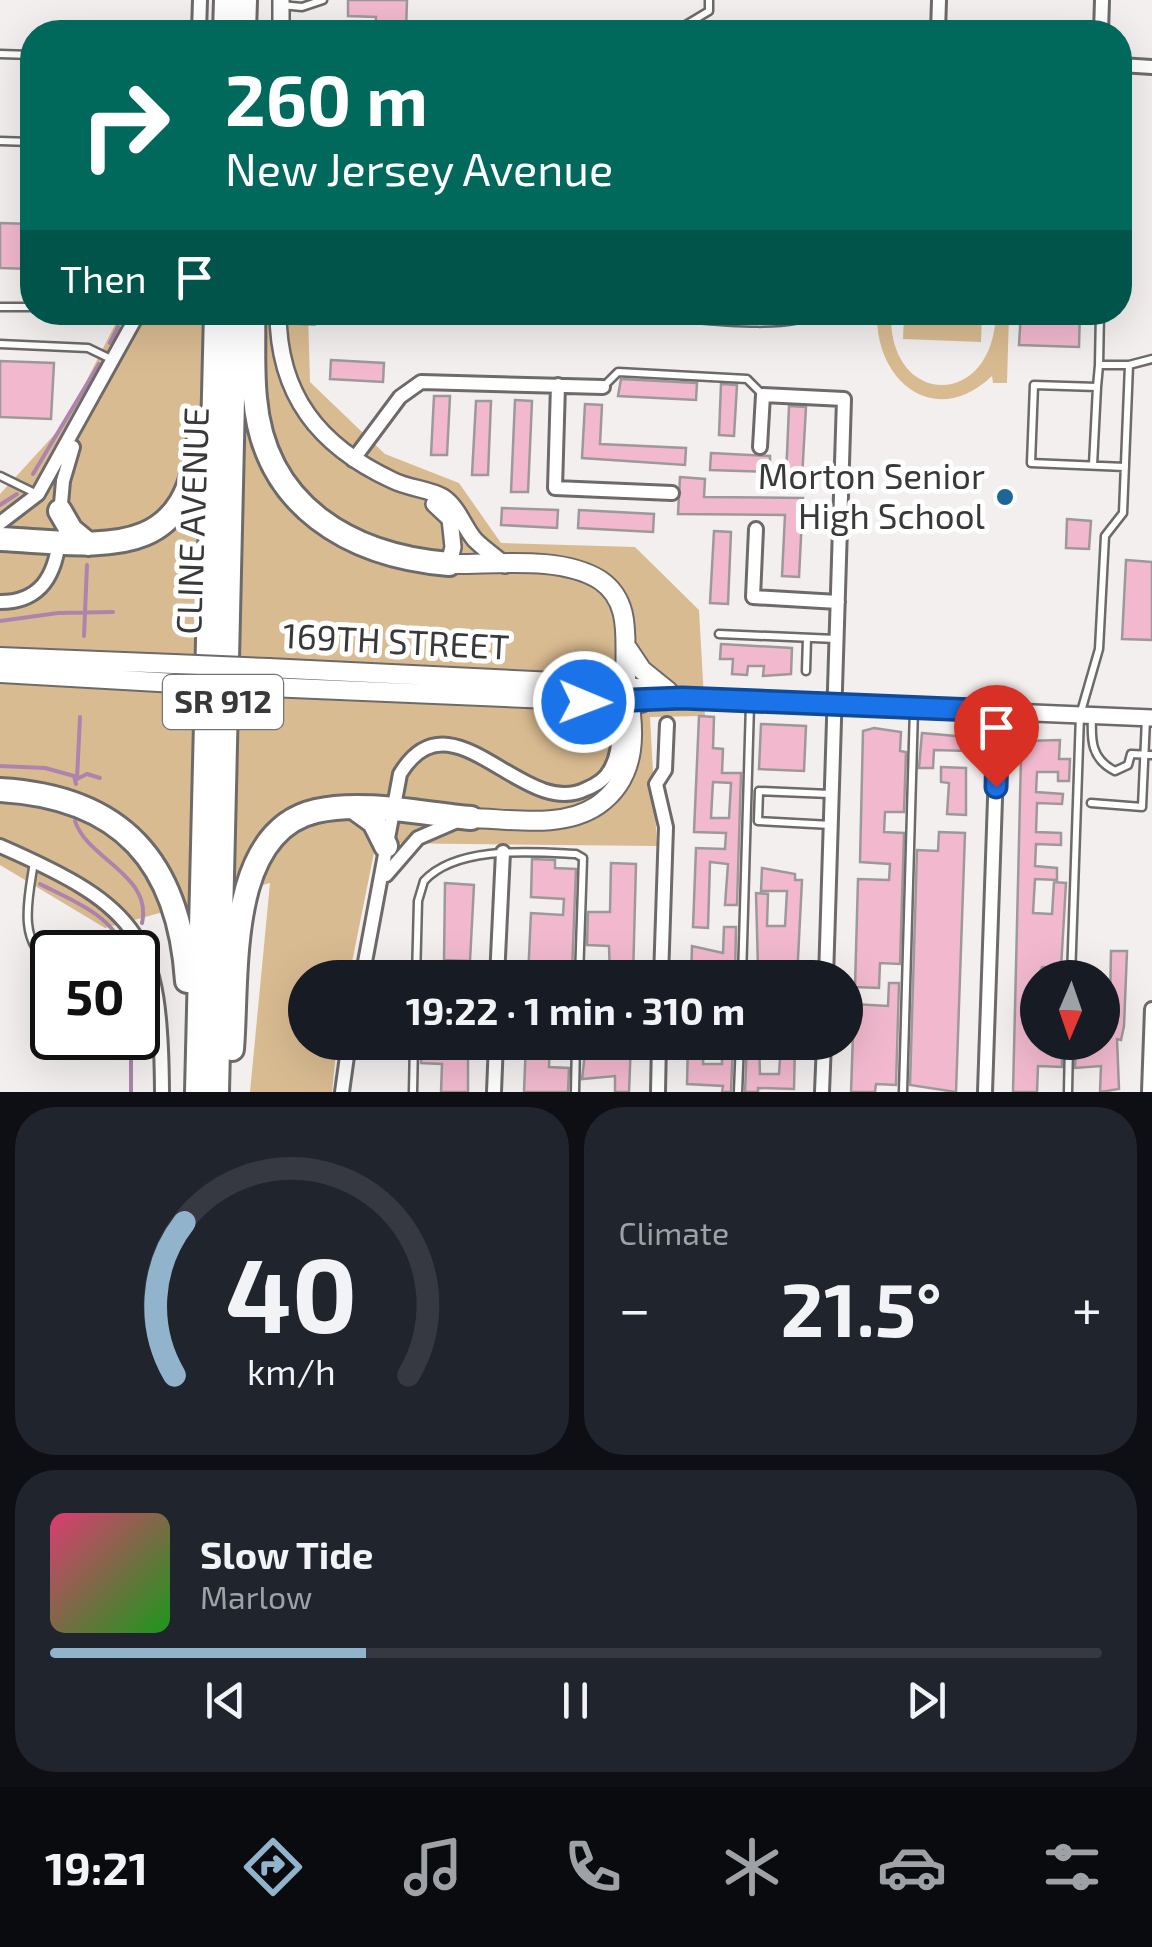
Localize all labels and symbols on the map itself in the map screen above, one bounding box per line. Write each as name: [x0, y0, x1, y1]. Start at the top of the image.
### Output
street label: CLINE AVENUE: [166, 407, 216, 635]
place label: Morton Senior High School: [758, 454, 986, 536]
marker: Morton Senior High School: [994, 486, 1016, 508]
street label: 169TH STREET: [282, 613, 510, 667]
position arrow: [532, 650, 636, 754]
road number: SR 912: [163, 675, 283, 729]
pin: [954, 685, 1039, 788]
speed limit sign: 50: [30, 930, 160, 1060]
north arrow: [1020, 960, 1120, 1060]

